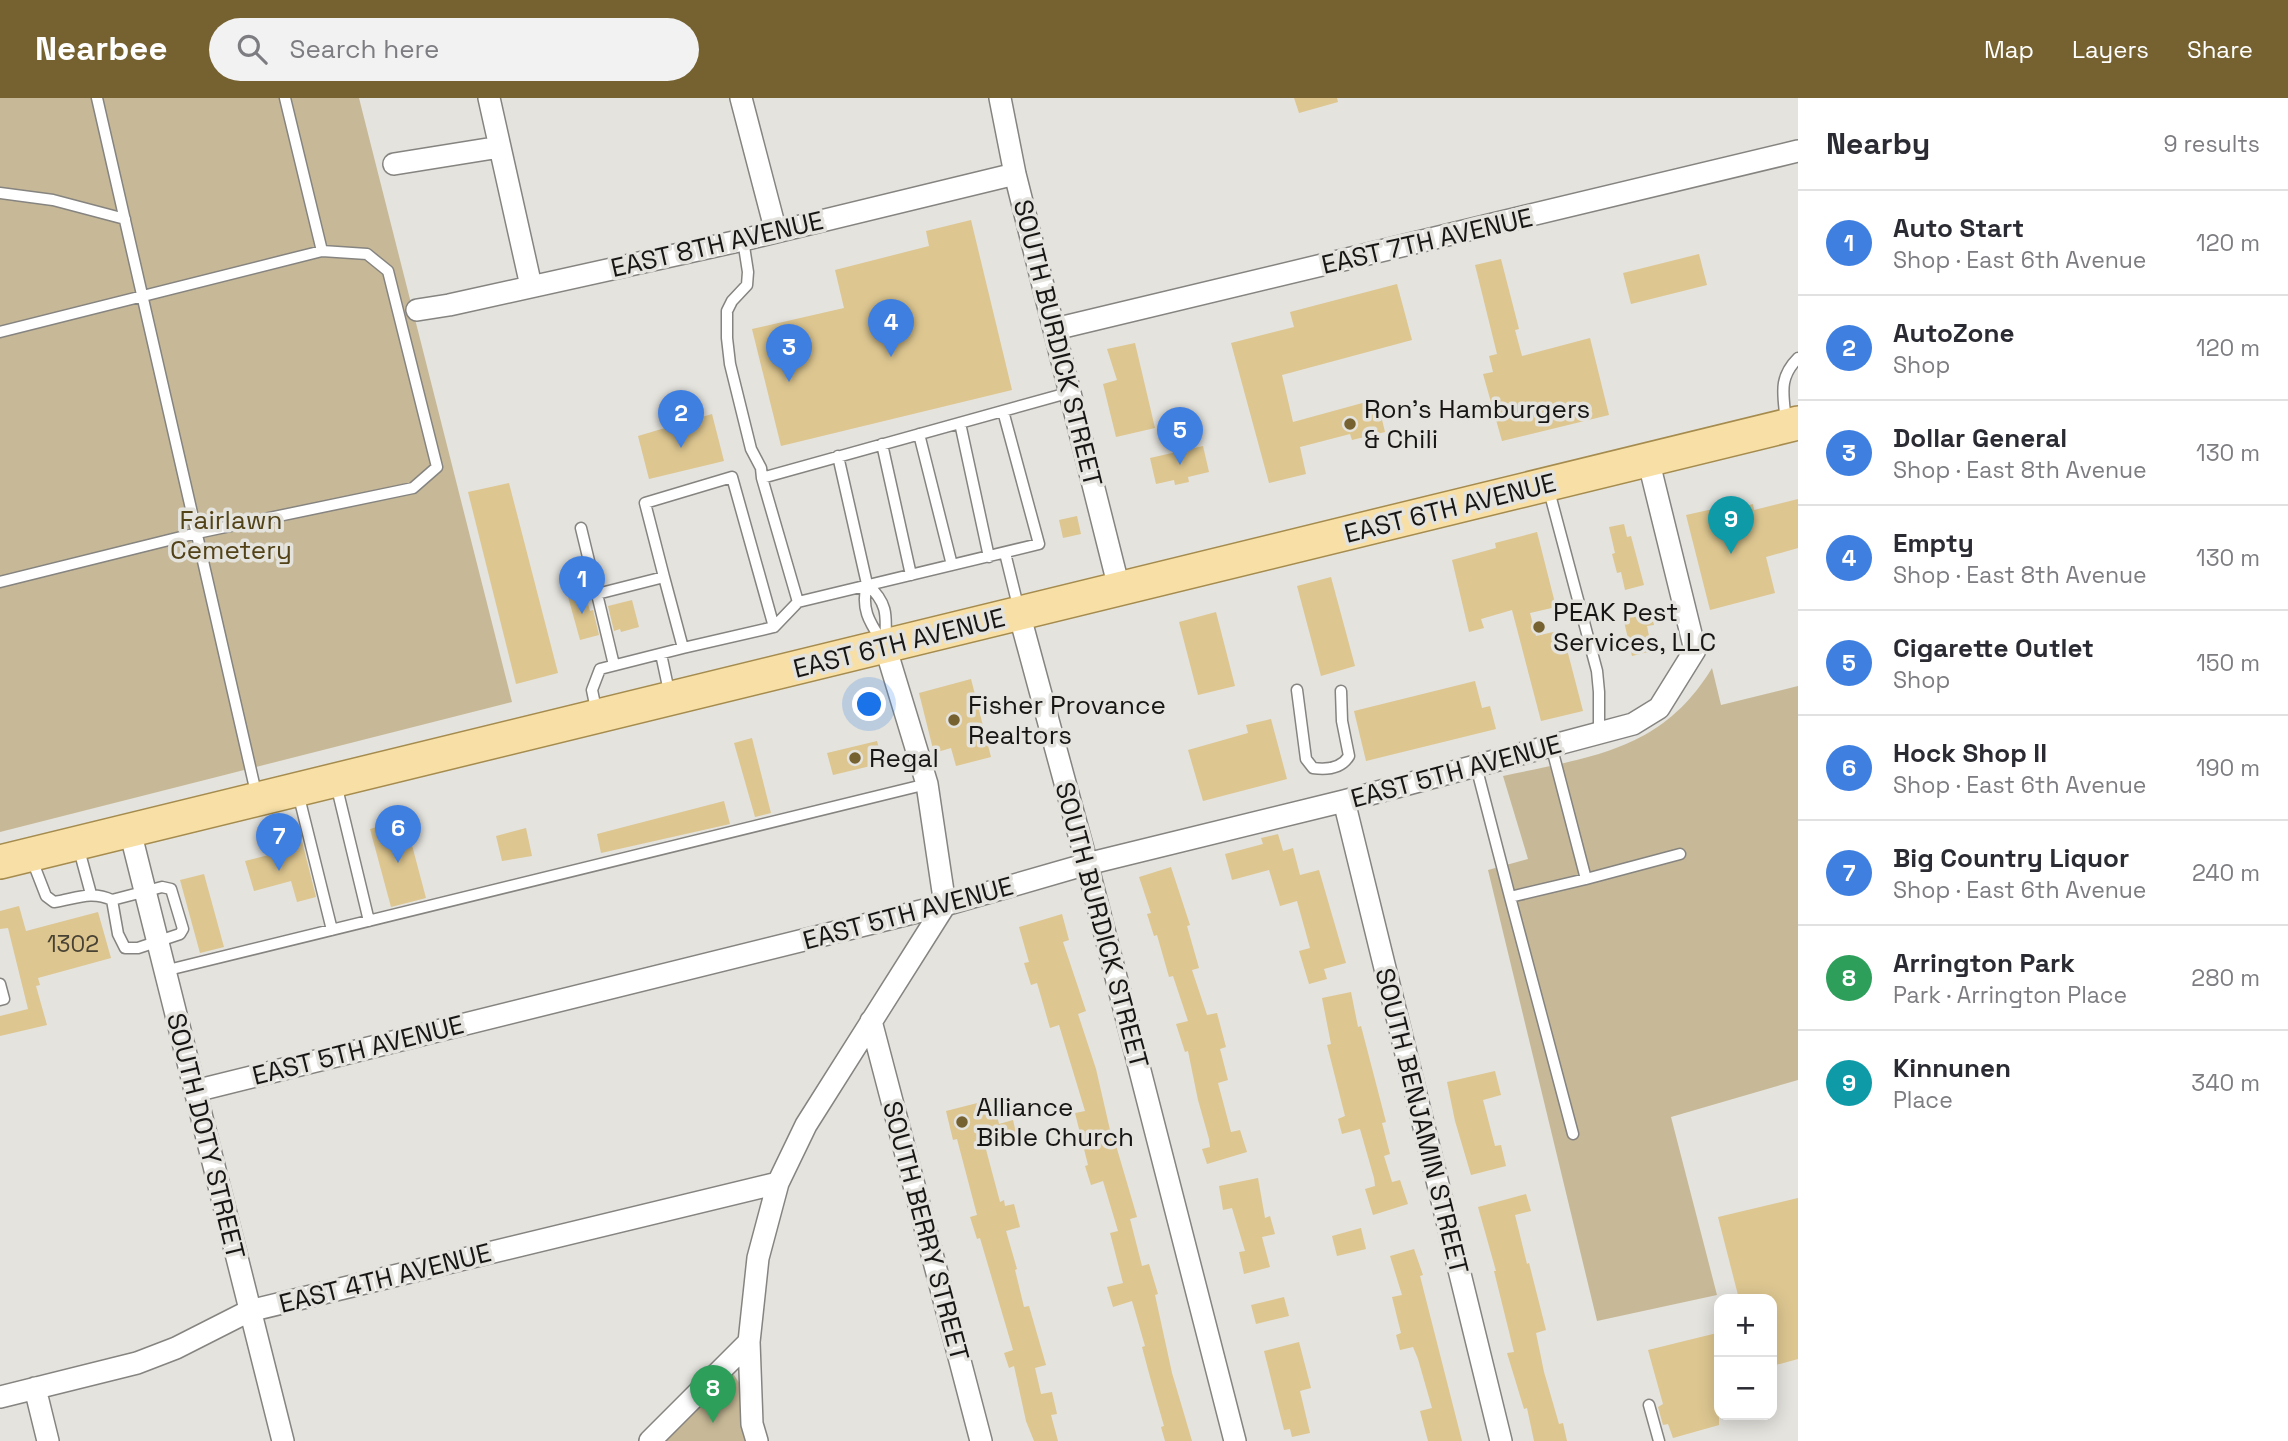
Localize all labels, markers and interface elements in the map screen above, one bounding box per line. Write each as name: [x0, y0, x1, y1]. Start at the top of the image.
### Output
search box: [209, 18, 699, 81]
text: Nearbee: [35, 28, 167, 70]
icon: search: [233, 30, 271, 68]
text: Search here: [289, 32, 439, 66]
text: Map: [1984, 34, 2034, 65]
text: Layers: [2072, 34, 2149, 65]
text: Share: [2187, 34, 2253, 65]
text: Nearby: [1826, 124, 1930, 163]
text: 9 results: [2164, 129, 2260, 159]
street label: SOUTH BURDICK STREET: [1006, 196, 1110, 490]
street label: EAST 7TH AVENUE: [1318, 200, 1536, 282]
street label: EAST 8TH AVENUE: [607, 203, 827, 285]
text: Auto Start: [1893, 211, 2024, 245]
text: 1: [1844, 228, 1854, 258]
text: 120 m: [2196, 228, 2260, 258]
text: Shop · East 6th Avenue: [1893, 245, 2146, 275]
pin: 4: [868, 299, 914, 357]
text: AutoZone: [1893, 316, 2015, 350]
pin: 3: [766, 324, 812, 382]
text: 2: [1842, 333, 1856, 363]
text: 120 m: [2196, 333, 2260, 363]
text: Shop: [1893, 350, 1950, 380]
pin: 2: [658, 390, 704, 448]
place label: Ron's Hamburgers & Chili: [1364, 392, 1590, 456]
pin: 5: [1157, 407, 1203, 465]
marker: Ron's Hamburgers & Chili: [1342, 416, 1358, 432]
text: Dollar General: [1893, 421, 2067, 455]
text: 3: [1842, 438, 1856, 468]
text: 130 m: [2196, 438, 2260, 468]
text: Shop · East 8th Avenue: [1893, 455, 2147, 485]
street label: EAST 6TH AVENUE: [1341, 465, 1559, 551]
pin: 9: [1708, 496, 1754, 554]
park label: Fairlawn Cemetery: [170, 503, 292, 567]
text: Empty: [1893, 526, 1974, 560]
text: 4: [1842, 543, 1856, 573]
text: 130 m: [2196, 543, 2260, 573]
pin: 1: [559, 556, 605, 614]
text: Shop · East 8th Avenue: [1893, 560, 2147, 590]
place label: PEAK Pest Services, LLC: [1553, 595, 1716, 659]
street label: EAST 6TH AVENUE: [790, 600, 1008, 686]
marker: PEAK Pest Services, LLC: [1531, 619, 1547, 635]
text: Cigarette Outlet: [1893, 631, 2094, 665]
text: 5: [1842, 648, 1856, 678]
text: 150 m: [2196, 648, 2260, 678]
text: Shop: [1893, 665, 1950, 695]
your location: [852, 687, 886, 721]
place label: Fisher Provance Realtors: [968, 688, 1166, 752]
marker: Fisher Provance Realtors: [946, 712, 962, 728]
street label: EAST 5TH AVENUE: [1347, 727, 1565, 815]
text: Hock Shop II: [1893, 736, 2047, 770]
place label: Regal: [869, 741, 939, 775]
marker: Regal: [847, 750, 863, 766]
text: 6: [1842, 753, 1856, 783]
text: 190 m: [2196, 753, 2260, 783]
text: Shop · East 6th Avenue: [1893, 770, 2146, 800]
street label: SOUTH BURDICK STREET: [1047, 778, 1157, 1072]
pin: 6: [375, 805, 421, 863]
pin: 7: [256, 813, 302, 871]
text: Big Country Liquor: [1893, 841, 2129, 875]
text: 7: [1843, 858, 1855, 888]
text: 240 m: [2192, 858, 2260, 888]
street label: EAST 5TH AVENUE: [799, 869, 1017, 957]
text: Shop · East 6th Avenue: [1893, 875, 2146, 905]
house number: 1302: [47, 929, 99, 959]
text: Arrington Park: [1893, 946, 2075, 980]
text: 8: [1842, 963, 1856, 993]
text: 280 m: [2191, 963, 2260, 993]
street label: SOUTH BENJAMIN STREET: [1368, 965, 1476, 1277]
text: Park · Arrington Place: [1893, 980, 2127, 1010]
street label: EAST 5TH AVENUE: [249, 1007, 467, 1093]
street label: SOUTH DOTY STREET: [159, 1009, 253, 1263]
text: Kinnunen: [1893, 1051, 2011, 1085]
text: 9: [1842, 1068, 1856, 1098]
text: 340 m: [2191, 1068, 2260, 1098]
text: Place: [1893, 1085, 1953, 1115]
place label: Alliance Bible Church: [976, 1090, 1134, 1154]
street label: SOUTH BERRY STREET: [875, 1097, 977, 1365]
marker: Alliance Bible Church: [954, 1114, 970, 1130]
street label: EAST 4TH AVENUE: [275, 1235, 495, 1321]
map controls: [1714, 1294, 1777, 1420]
button: +: [1714, 1294, 1777, 1357]
button: −: [1714, 1357, 1777, 1420]
pin: 8: [690, 1365, 736, 1423]

